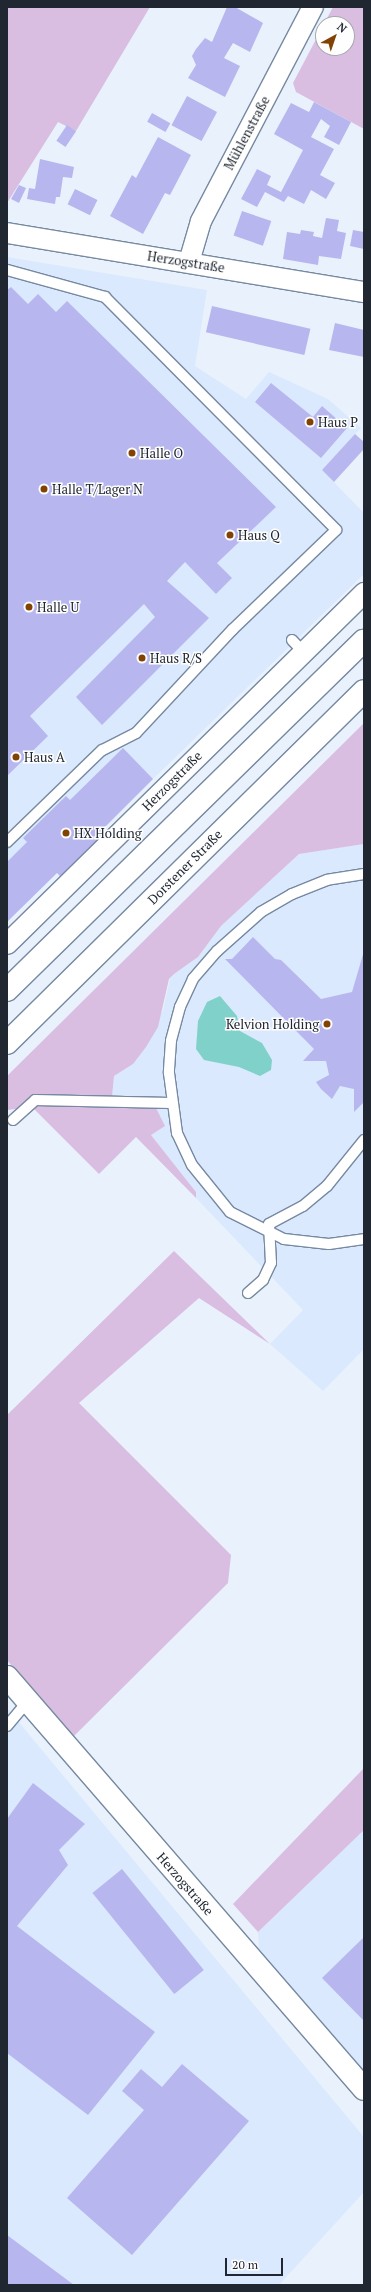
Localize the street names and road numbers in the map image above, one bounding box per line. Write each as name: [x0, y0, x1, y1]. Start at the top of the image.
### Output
street label: Mühlenstraße: [221, 93, 273, 173]
street label: Herzogstraße: [146, 248, 226, 276]
street label: Herzogstraße: [139, 748, 205, 814]
street label: Dorstener Straße: [144, 826, 226, 908]
street label: Herzogstraße: [154, 1849, 216, 1919]

